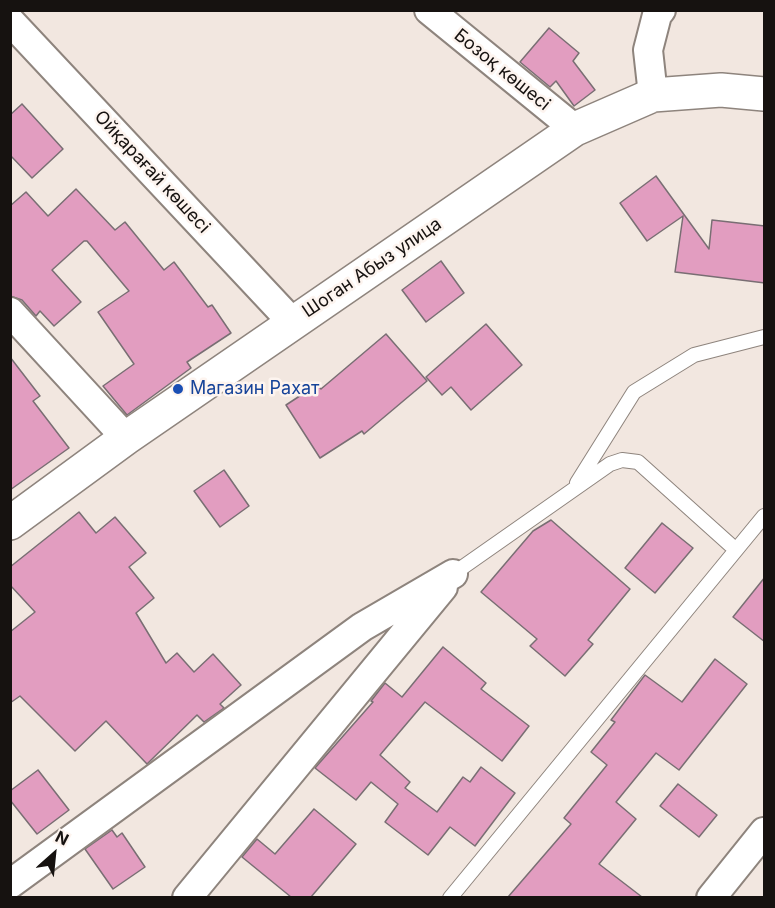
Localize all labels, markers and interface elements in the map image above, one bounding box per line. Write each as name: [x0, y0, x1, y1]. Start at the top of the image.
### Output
street label: Бозоқ көшесі: [450, 25, 554, 115]
street label: Ойқарағай көшесі: [90, 106, 214, 238]
street label: Шоган Абыз улица: [298, 213, 446, 323]
place label: Магазин Рахат: [190, 378, 319, 400]
marker: Магазин Рахат: [171, 382, 185, 396]
north arrow: [24, 824, 84, 884]
text: N: [52, 826, 72, 850]

